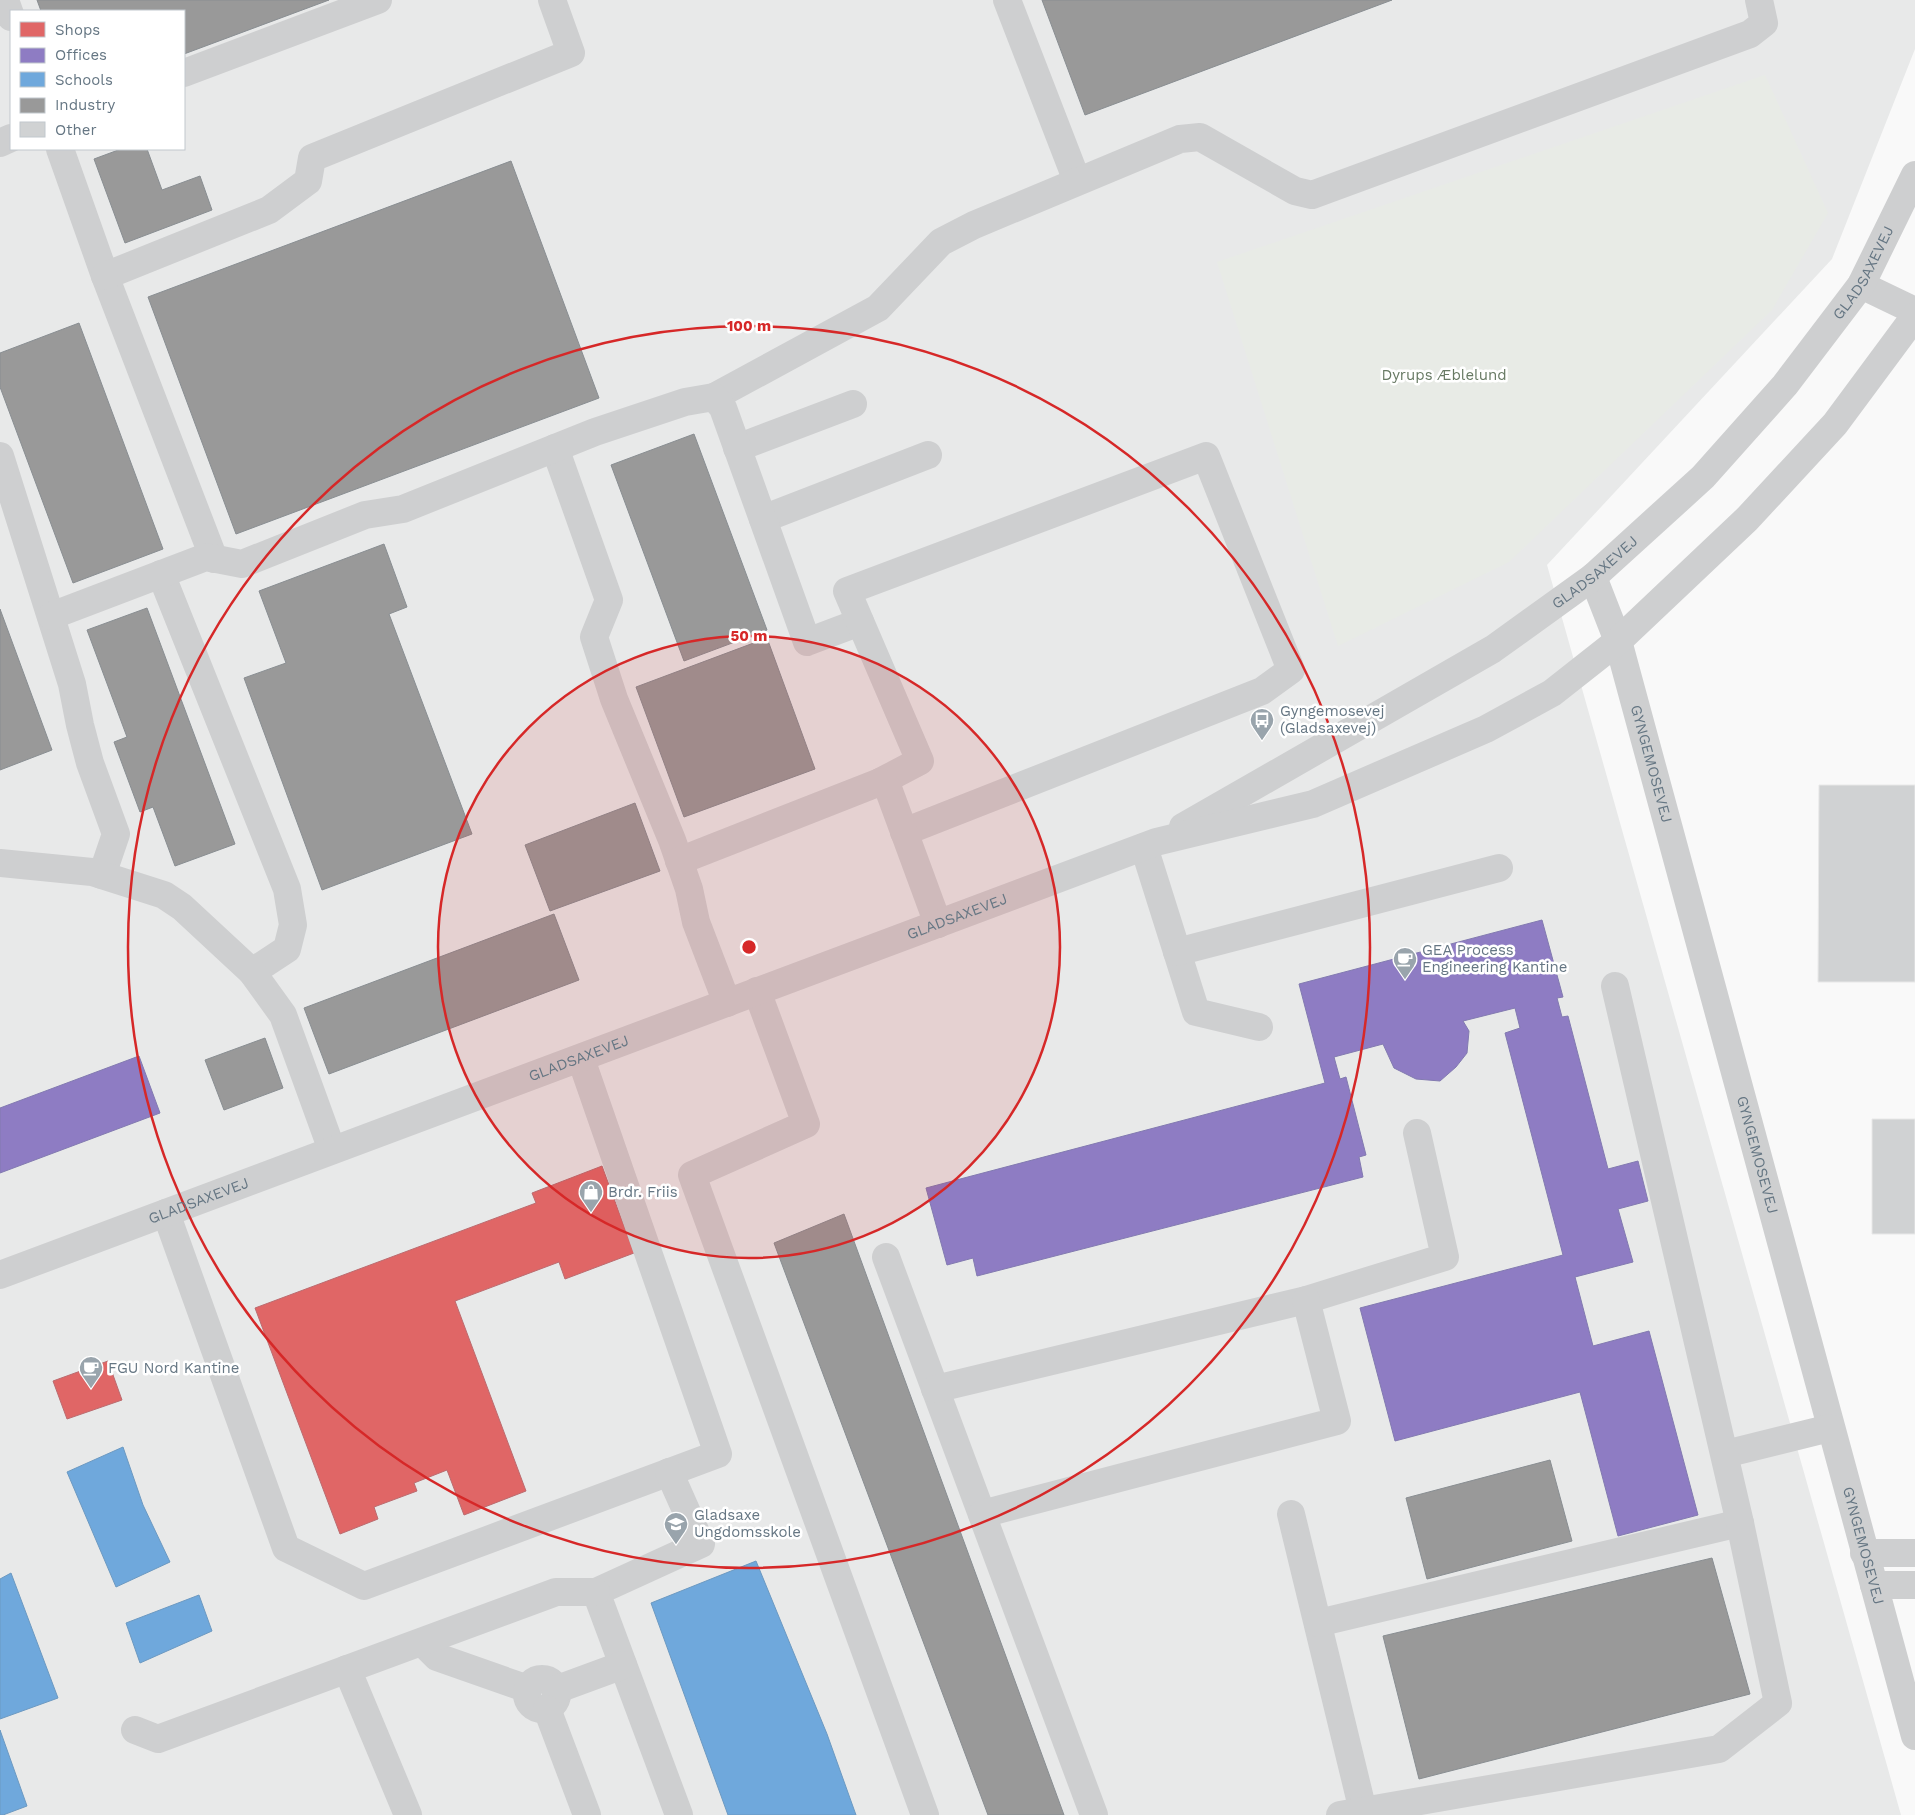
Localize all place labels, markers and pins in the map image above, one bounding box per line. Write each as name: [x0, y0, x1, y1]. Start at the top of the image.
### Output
place label: Gyngemosevej (Gladsaxevej): [1280, 702, 1385, 737]
bus stop icon: Gyngemosevej (Gladsaxevej): [1249, 707, 1275, 741]
centre of rings: [740, 938, 758, 956]
place label: GEA Process Engineering Kantine: [1422, 941, 1567, 976]
cafe icon: GEA Process Engineering Kantine: [1392, 946, 1418, 980]
shop icon: Brdr. Friis: [578, 1179, 604, 1213]
place label: Brdr. Friis: [608, 1183, 678, 1201]
cafe icon: FGU Nord Kantine: [78, 1355, 104, 1389]
place label: FGU Nord Kantine: [108, 1359, 239, 1377]
place label: Gladsaxe Ungdomsskole: [694, 1506, 801, 1541]
school or university icon: Gladsaxe Ungdomsskole: [663, 1511, 689, 1545]

